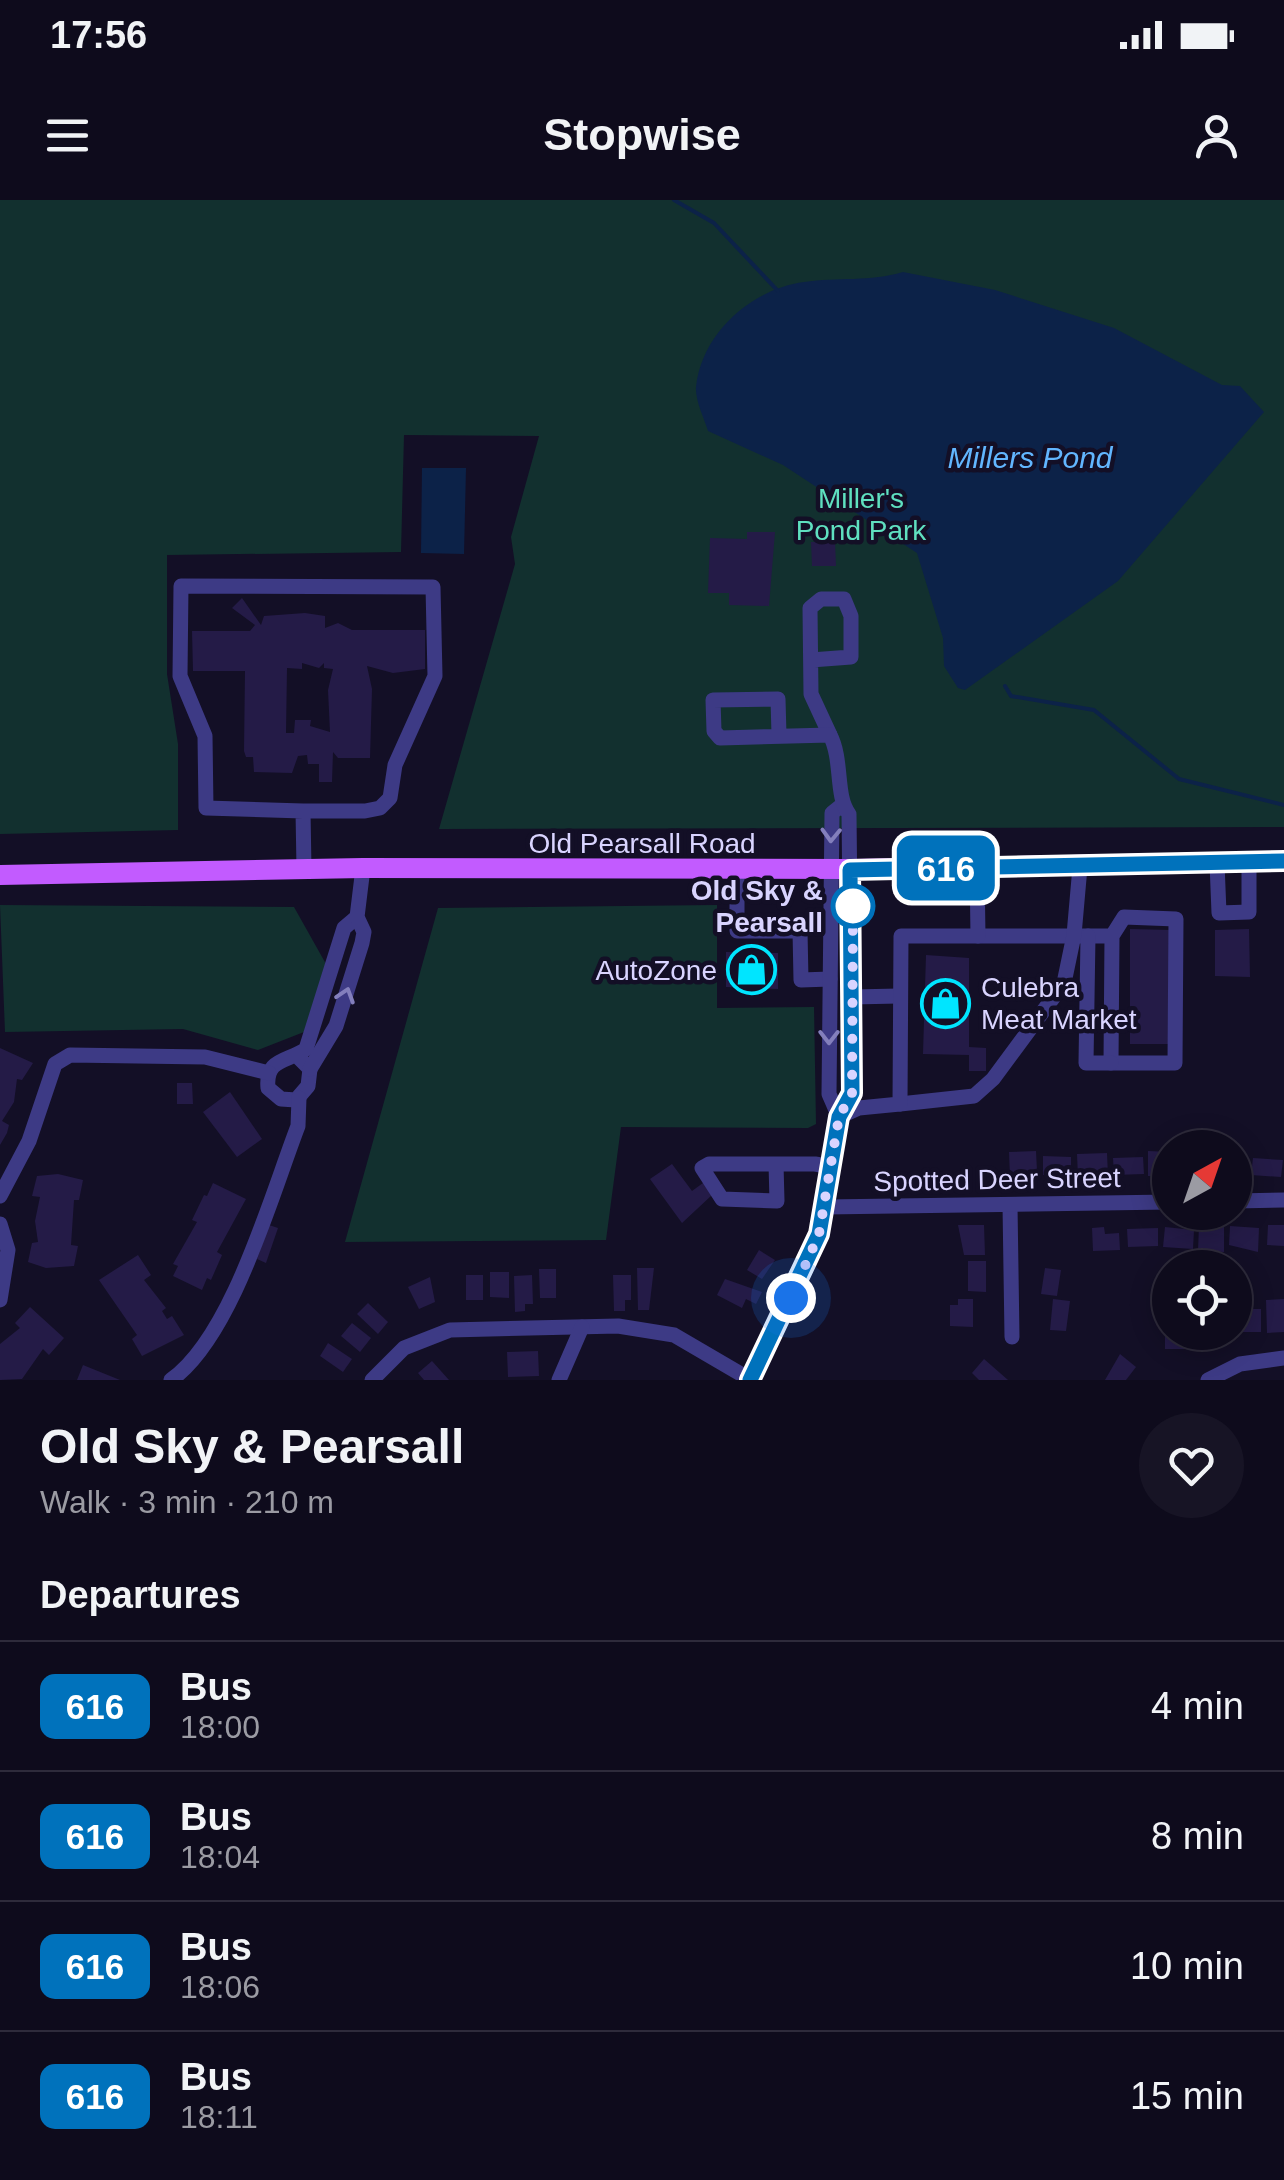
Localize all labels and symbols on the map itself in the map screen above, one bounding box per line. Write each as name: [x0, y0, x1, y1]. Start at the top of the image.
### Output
water label: Millers Pond: [947, 441, 1114, 474]
park label: Miller's Pond Park: [796, 483, 927, 546]
one-way arrow: [821, 827, 842, 843]
street label: Old Pearsall Road: [528, 828, 756, 859]
line badge: 616: [888, 836, 1004, 900]
place label: Old Sky & Pearsall: [691, 875, 823, 938]
marker: Old Sky & Pearsall: [832, 885, 874, 927]
shop icon: AutoZone: [726, 944, 778, 996]
place label: AutoZone: [596, 955, 717, 986]
place label: Culebra Meat Market: [981, 972, 1137, 1035]
shop icon: Culebra Meat Market: [920, 977, 972, 1029]
one-way arrow: [335, 988, 355, 1005]
one-way arrow: [819, 1030, 840, 1046]
north arrow: [1152, 1130, 1252, 1230]
street label: Spotted Deer Street: [873, 1162, 1121, 1197]
your location: [766, 1273, 816, 1323]

